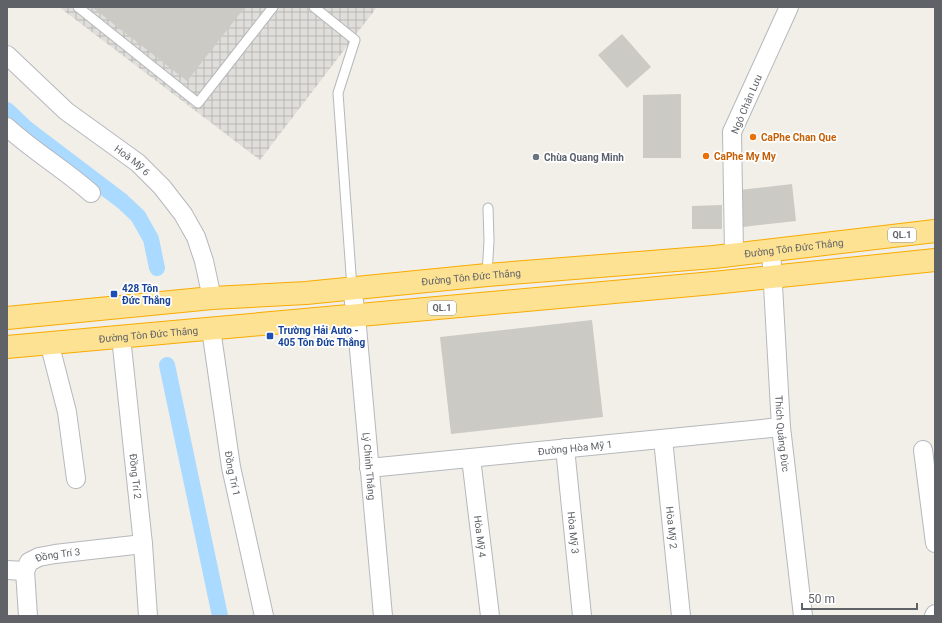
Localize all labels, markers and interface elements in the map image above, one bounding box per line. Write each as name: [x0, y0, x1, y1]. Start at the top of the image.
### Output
street label: Ngô Chân Lưu: [729, 73, 764, 135]
marker: CaPhe Chan Que: [748, 132, 758, 142]
place label: CaPhe Chan Que: [761, 132, 837, 143]
street label: Hoà Mỹ 6: [112, 143, 152, 178]
marker: CaPhe My My: [701, 151, 711, 161]
place label: CaPhe My My: [714, 151, 777, 162]
marker: Chùa Quang Minh: [531, 152, 541, 162]
place label: Chùa Quang Minh: [544, 152, 624, 163]
road number: QL.1: [888, 228, 916, 242]
street label: Đường Tôn Đức Thắng: [744, 237, 844, 259]
street label: Đường Tôn Đức Thắng: [421, 267, 521, 287]
place label: 428 Tôn Đức Thắng: [122, 283, 171, 306]
marker: 428 Tôn Đức Thắng: [109, 289, 119, 299]
road number: QL.1: [428, 301, 456, 315]
street label: Đường Tôn Đức Thắng: [98, 325, 199, 345]
place label: Trường Hải Auto - 405 Tôn Đức Thắng: [278, 325, 365, 348]
marker: Trường Hải Auto - 405 Tôn Đức Thắng: [265, 331, 275, 341]
street label: Thích Quảng Đức: [773, 395, 791, 473]
street label: Lý Chính Thắng: [360, 432, 378, 500]
street label: Đường Hòa Mỹ 1: [537, 439, 613, 457]
street label: Đồng Trí 1: [223, 450, 242, 497]
street label: Đồng Trí 2: [127, 453, 143, 500]
street label: Hòa Mỹ 2: [664, 506, 679, 550]
street label: Hòa Mỹ 3: [565, 511, 581, 554]
street label: Hòa Mỹ 4: [472, 515, 488, 559]
street label: Đồng Trí 3: [33, 546, 81, 564]
scale bar: [802, 585, 917, 611]
text: 50 m: [808, 592, 835, 606]

